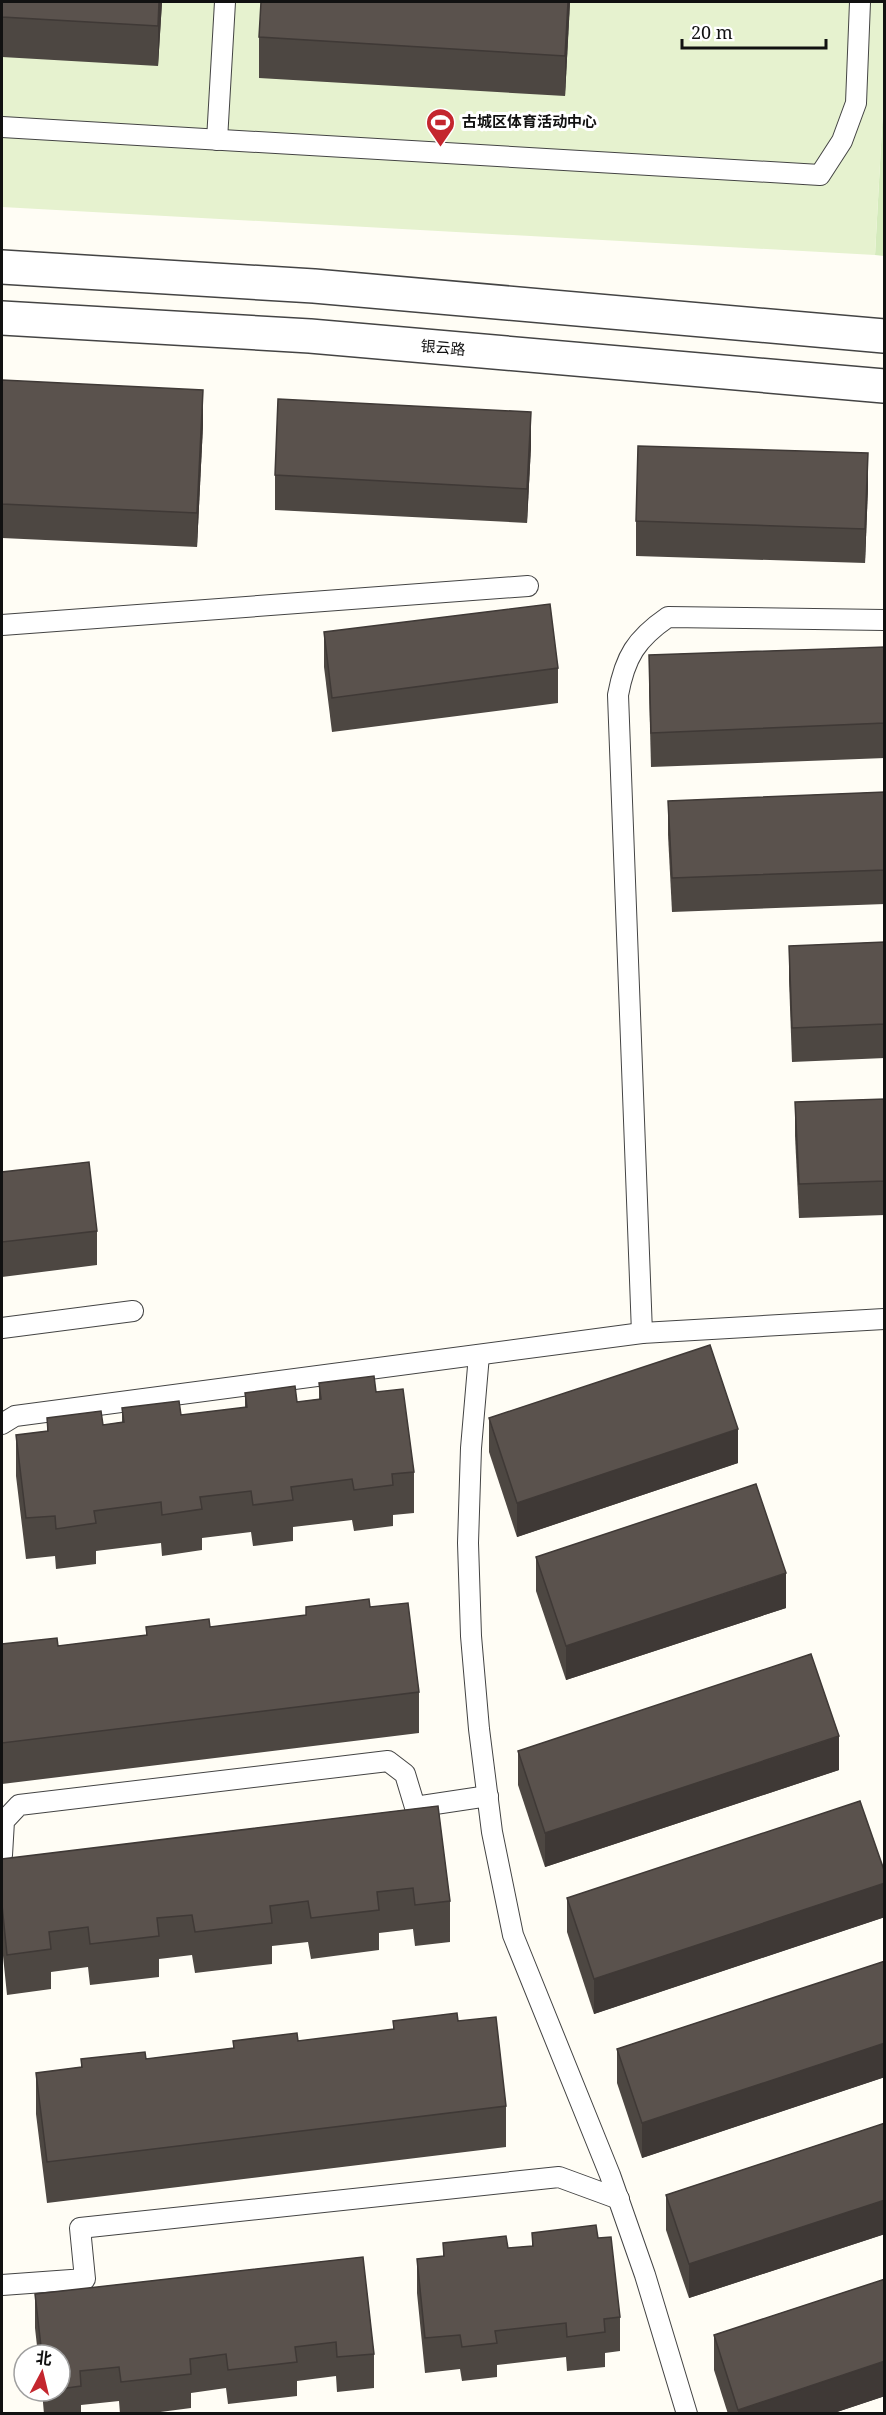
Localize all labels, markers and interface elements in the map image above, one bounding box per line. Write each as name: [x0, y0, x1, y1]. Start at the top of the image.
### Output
scale bar: [682, 12, 826, 50]
text: 20 m: [691, 20, 733, 44]
sports icon: 古城区体育活动中心: [425, 106, 457, 148]
place label: 古城区体育活动中心: [462, 111, 597, 131]
street label: 银云路: [420, 335, 466, 359]
north arrow: [12, 2343, 72, 2403]
text: 北: [35, 2346, 53, 2370]

